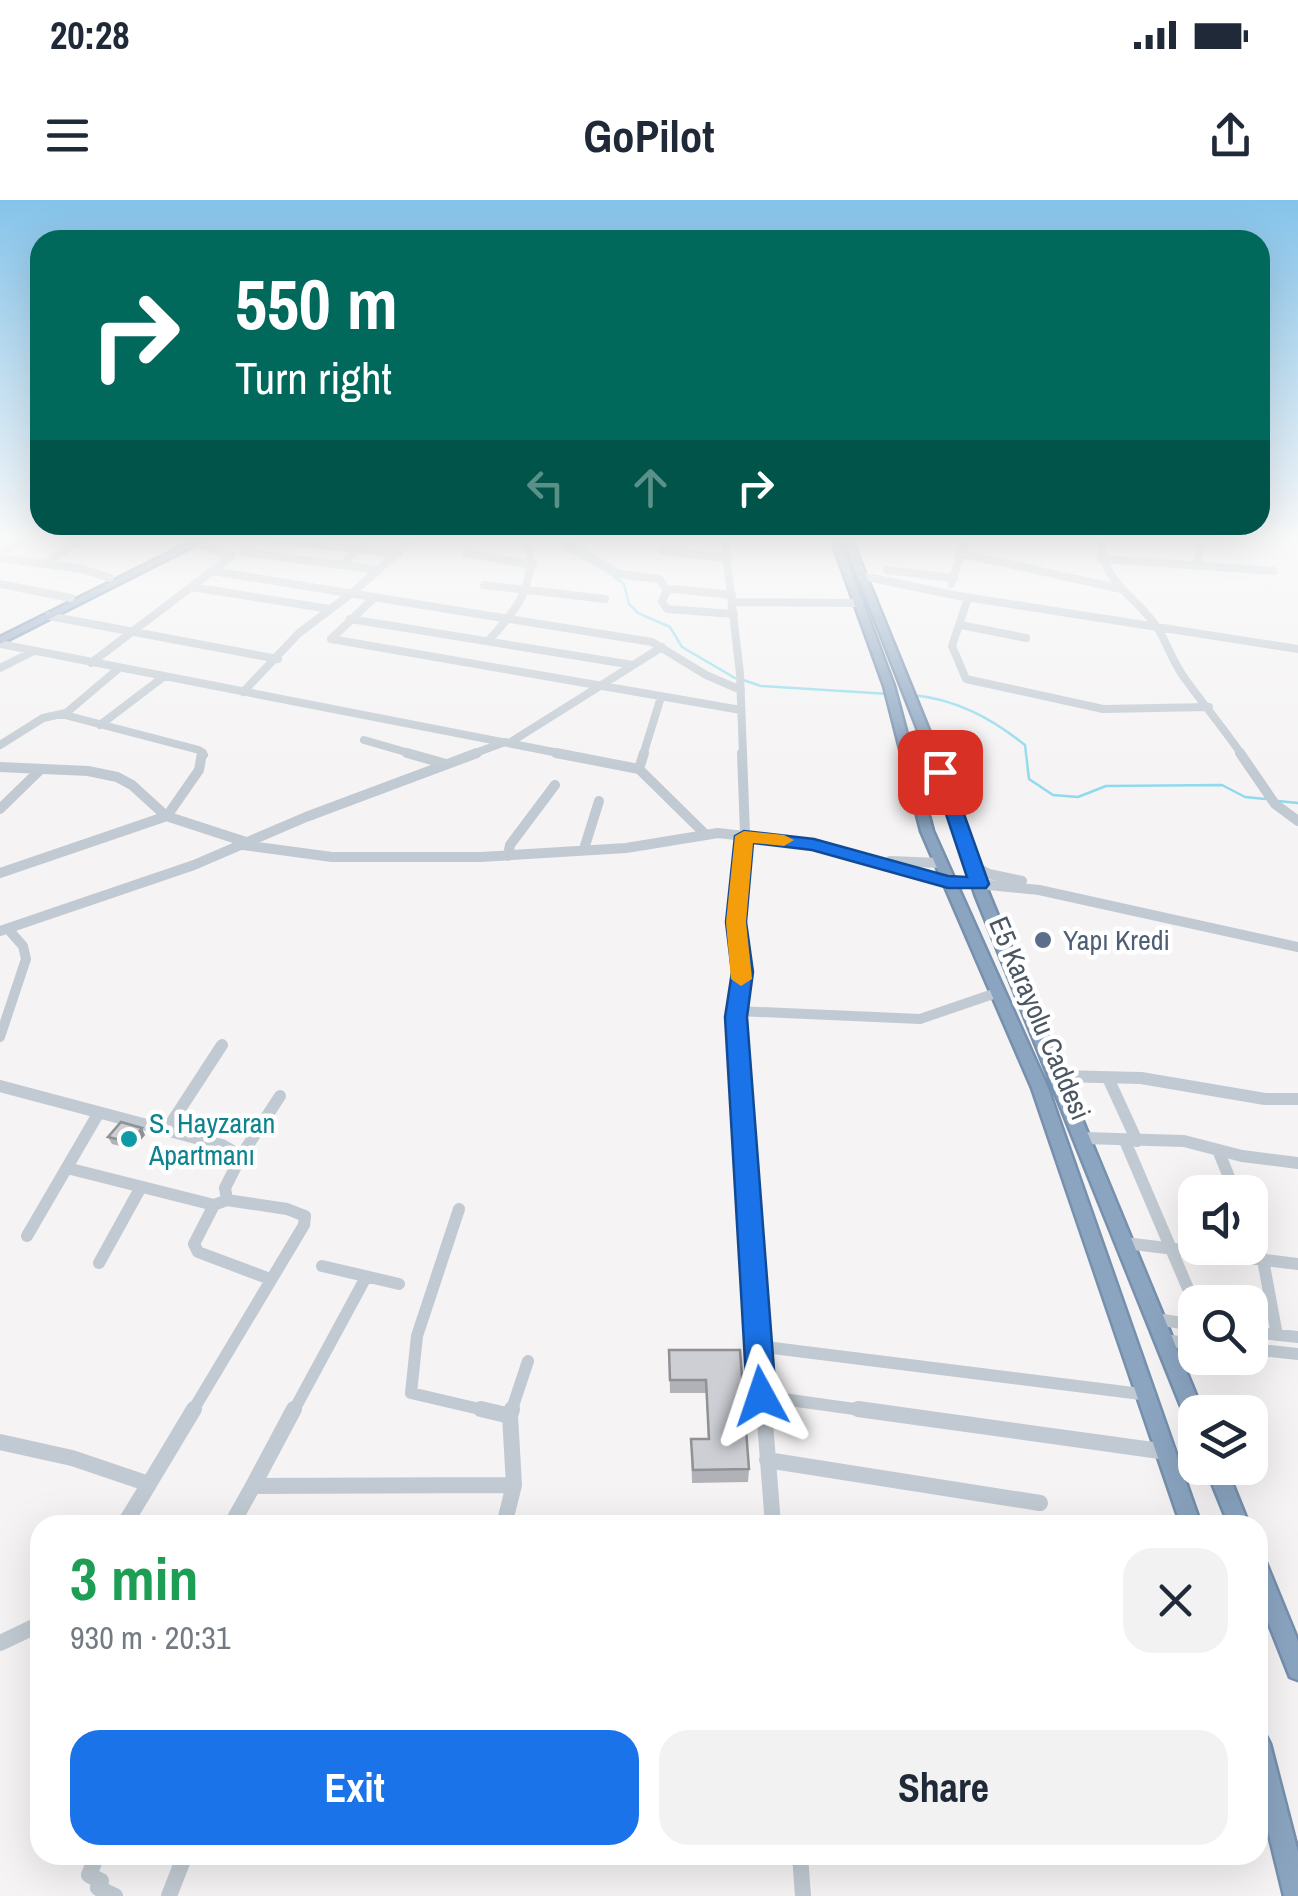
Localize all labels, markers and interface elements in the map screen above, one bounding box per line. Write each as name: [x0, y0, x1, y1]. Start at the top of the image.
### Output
text: 20:28: [50, 10, 130, 61]
text: GoPilot: [583, 105, 715, 166]
icon: menu: [40, 108, 95, 163]
icon: share: [1203, 108, 1258, 163]
text: 550 m: [235, 257, 398, 351]
icon: right: [70, 270, 200, 400]
text: Turn right: [235, 347, 392, 408]
icon: left: [518, 460, 573, 515]
icon: ahead: [623, 460, 678, 515]
icon: right: [728, 460, 783, 515]
pin: [898, 730, 983, 815]
icon: arrive: [913, 745, 968, 800]
street label: E5 Karayolu Caddesi: [980, 911, 1100, 1125]
place label: Yapı Kredi: [1063, 921, 1170, 959]
marker: Yapı Kredi: [1032, 929, 1054, 951]
place label: S. Hayzaran Apartmanı: [148, 1104, 275, 1174]
marker: S. Hayzaran Apartmanı: [118, 1128, 140, 1150]
map controls: [1178, 1175, 1268, 1485]
button: sound: [1178, 1175, 1268, 1265]
button: search: [1178, 1285, 1268, 1375]
position arrow: [709, 1344, 813, 1448]
button: layers: [1178, 1395, 1268, 1485]
text: 3 min: [70, 1538, 199, 1619]
button: close: [1123, 1548, 1228, 1653]
text: 930 m · 20:31: [70, 1616, 230, 1659]
button: Exit: [70, 1730, 639, 1845]
button: Share: [659, 1730, 1228, 1845]

